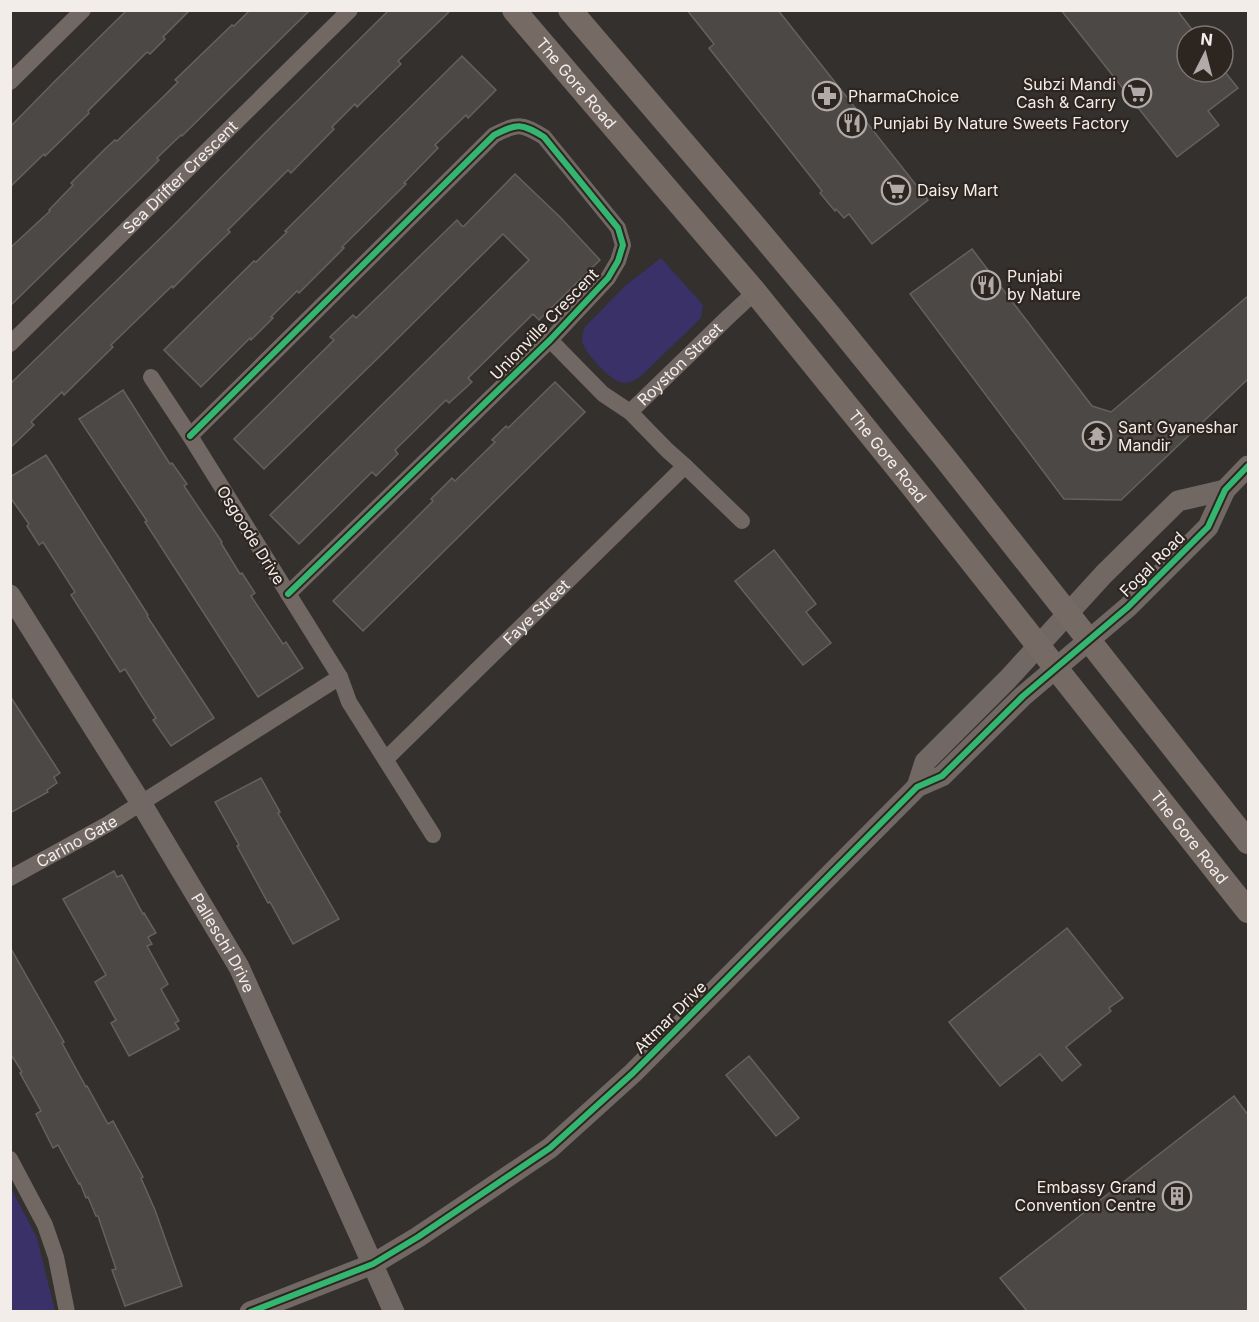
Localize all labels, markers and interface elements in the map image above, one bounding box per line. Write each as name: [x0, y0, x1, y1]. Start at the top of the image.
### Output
north arrow: [1175, 24, 1235, 84]
text: N: [1199, 28, 1214, 50]
street label: The Gore Road: [532, 33, 621, 133]
place label: Subzi Mandi Cash & Carry: [1016, 74, 1116, 112]
supermarket icon: Subzi Mandi Cash & Carry: [1121, 77, 1153, 109]
pharmacy icon: PharmaChoice: [811, 80, 843, 112]
place label: PharmaChoice: [848, 86, 959, 106]
restaurant icon: Punjabi By Nature Sweets Factory: [836, 107, 868, 139]
place label: Punjabi By Nature Sweets Factory: [873, 113, 1129, 133]
street label: Sea Drifter Crescent: [118, 116, 242, 238]
supermarket icon: Daisy Mart: [880, 174, 912, 206]
place label: Daisy Mart: [917, 180, 998, 200]
street label: Unionville Crescent: [486, 264, 602, 384]
place label: Punjabi by Nature: [1007, 266, 1081, 304]
restaurant icon: Punjabi by Nature: [970, 269, 1002, 301]
street label: Royston Street: [633, 318, 726, 410]
street label: The Gore Road: [844, 406, 931, 506]
place label: Sant Gyaneshar Mandir: [1118, 417, 1238, 455]
temple icon: Sant Gyaneshar Mandir: [1081, 420, 1113, 452]
street label: Osgoode Drive: [213, 482, 289, 588]
street label: Fogal Road: [1115, 527, 1189, 601]
street label: Faye Street: [498, 575, 574, 649]
street label: The Gore Road: [1147, 786, 1233, 888]
street label: Carino Gate: [32, 811, 121, 872]
street label: Palleschi Drive: [187, 889, 259, 996]
street label: Attmar Drive: [630, 977, 710, 1057]
place label: Embassy Grand Convention Centre: [1015, 1177, 1156, 1215]
building icon: Embassy Grand Convention Centre: [1161, 1180, 1193, 1212]

